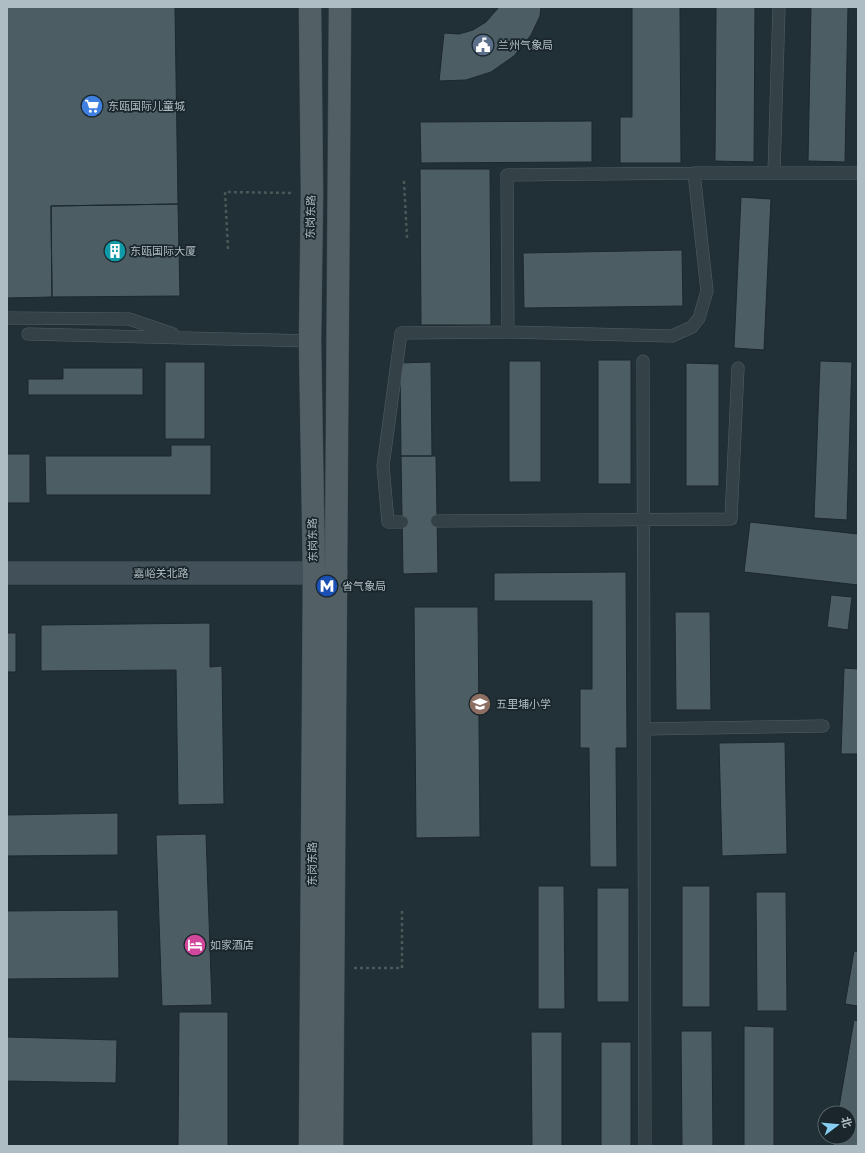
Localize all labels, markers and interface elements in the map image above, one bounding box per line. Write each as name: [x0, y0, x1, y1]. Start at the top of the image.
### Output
public building icon: 兰州气象局: [470, 32, 496, 58]
place label: 兰州气象局: [498, 39, 553, 52]
supermarket icon: 东瓯国际儿童城: [79, 93, 105, 119]
place label: 东瓯国际儿童城: [108, 100, 185, 113]
street label: 东岗东路: [304, 195, 318, 239]
building icon: 东瓯国际大厦: [102, 238, 128, 264]
place label: 东瓯国际大厦: [130, 245, 196, 258]
street label: 东岗东路: [306, 518, 320, 562]
street label: 嘉峪关北路: [134, 567, 189, 580]
metro station icon: 省气象局: [314, 573, 340, 599]
place label: 省气象局: [342, 580, 386, 593]
school or university icon: 五里埔小学: [467, 691, 493, 717]
place label: 五里埔小学: [496, 698, 551, 711]
street label: 东岗东路: [306, 842, 319, 886]
hotel icon: 如家酒店: [182, 932, 208, 958]
place label: 如家酒店: [210, 939, 254, 952]
north arrow: [817, 1105, 857, 1145]
text: 北: [838, 1115, 854, 1129]

